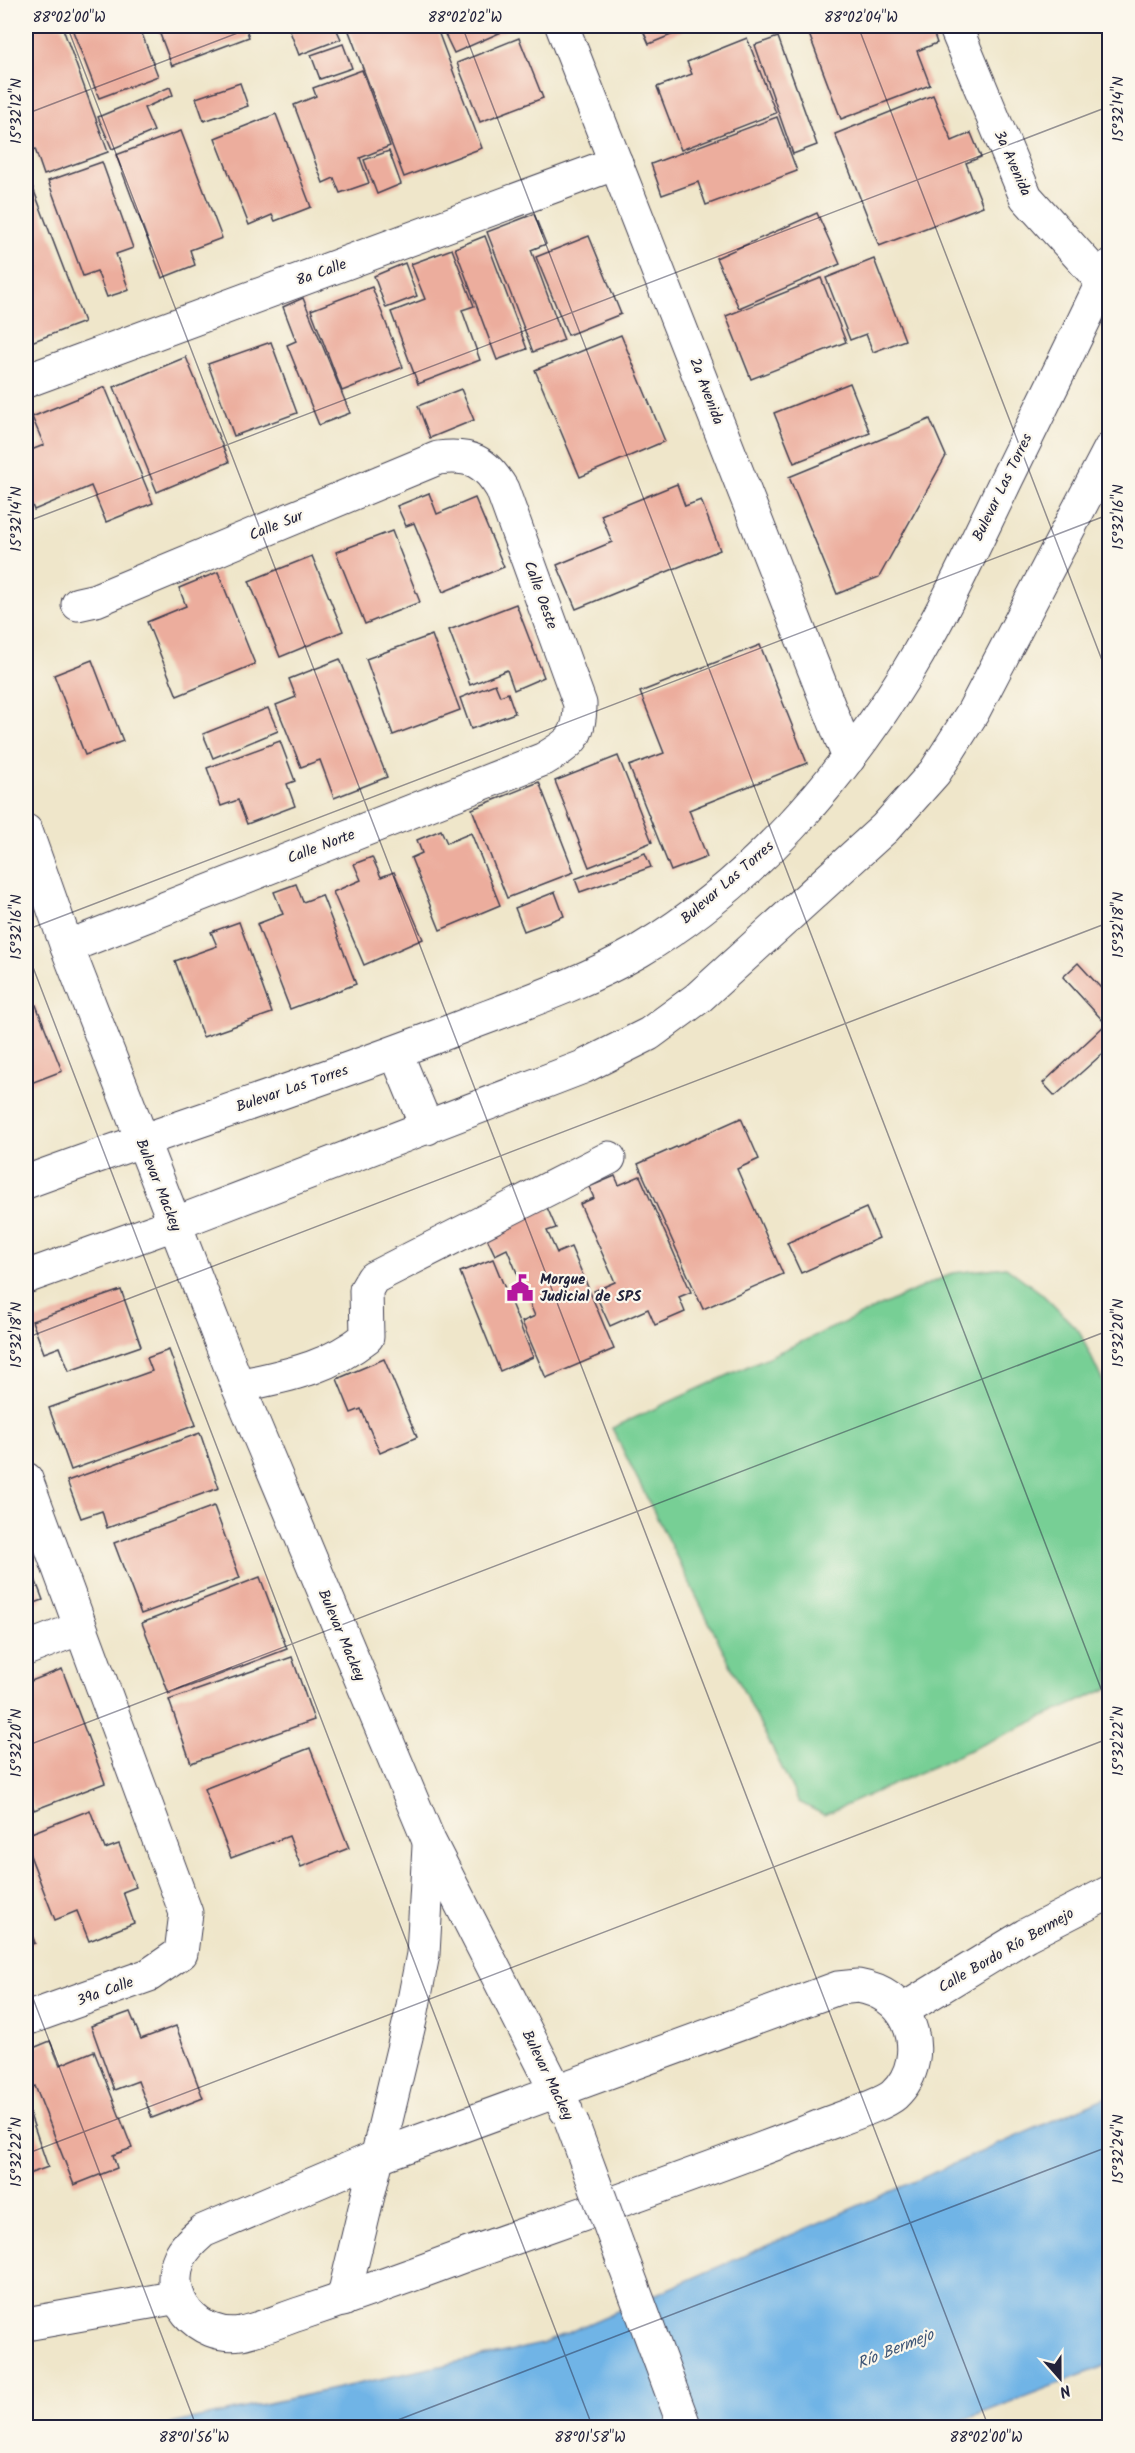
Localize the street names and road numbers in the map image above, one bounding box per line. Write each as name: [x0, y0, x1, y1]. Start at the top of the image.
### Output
street label: 3a Avenida: [987, 127, 1037, 200]
street label: 8a Calle: [293, 253, 350, 293]
street label: 2a Avenida: [682, 354, 730, 428]
street label: Bulevar Las Torres: [966, 429, 1040, 545]
street label: Calle Sur: [246, 504, 308, 548]
street label: Calle Oeste: [517, 558, 564, 633]
street label: Calle Norte: [284, 823, 359, 871]
street label: Bulevar Las Torres: [676, 835, 780, 930]
street label: Bulevar Las Torres: [233, 1058, 352, 1119]
street label: Bulevar Mackey: [129, 1135, 188, 1236]
street label: Bulevar Mackey: [311, 1586, 372, 1686]
street label: Calle Bordo Río Bermejo: [934, 1902, 1079, 2000]
street label: 39a Calle: [73, 1970, 137, 2013]
street label: Bulevar Mackey: [515, 2026, 580, 2126]

